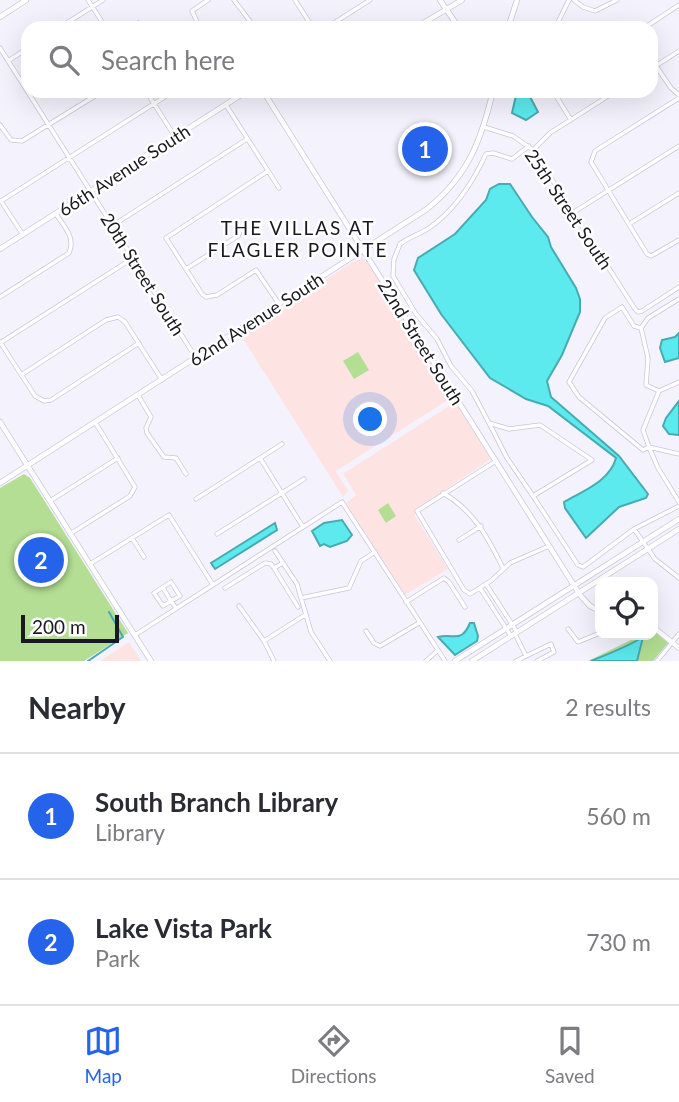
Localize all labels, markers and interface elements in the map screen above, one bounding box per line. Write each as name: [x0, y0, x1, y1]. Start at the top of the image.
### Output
search box: [21, 21, 658, 98]
icon: search: [45, 41, 83, 79]
text: Search here: [101, 44, 235, 76]
street label: 66th Avenue South: [54, 119, 194, 221]
pin: 1: [402, 123, 448, 175]
street label: 25th Street South: [521, 145, 617, 273]
street label: 20th Street South: [96, 209, 190, 339]
district label: THE VILLAS AT FLAGLER POINTE: [207, 216, 389, 261]
street label: 62nd Avenue South: [185, 267, 327, 371]
street label: 22nd Street South: [373, 275, 469, 409]
your location: [353, 402, 387, 436]
pin: 2: [18, 534, 64, 586]
map controls: [595, 577, 658, 640]
button: locate: [595, 577, 658, 640]
scale bar: [21, 612, 119, 644]
text: 200 m: [32, 615, 86, 638]
text: Nearby: [28, 689, 126, 725]
text: 2 results: [565, 693, 651, 721]
text: South Branch Library: [95, 786, 338, 818]
text: 1: [44, 802, 58, 830]
text: 560 m: [586, 802, 651, 830]
text: Library: [95, 818, 165, 846]
text: Lake Vista Park: [95, 912, 272, 944]
text: 2: [44, 928, 58, 956]
text: 730 m: [586, 928, 651, 956]
text: Park: [95, 944, 140, 972]
tab: Map: [84, 1022, 122, 1087]
tab: Directions: [291, 1022, 377, 1087]
tab: Saved: [545, 1022, 595, 1087]

